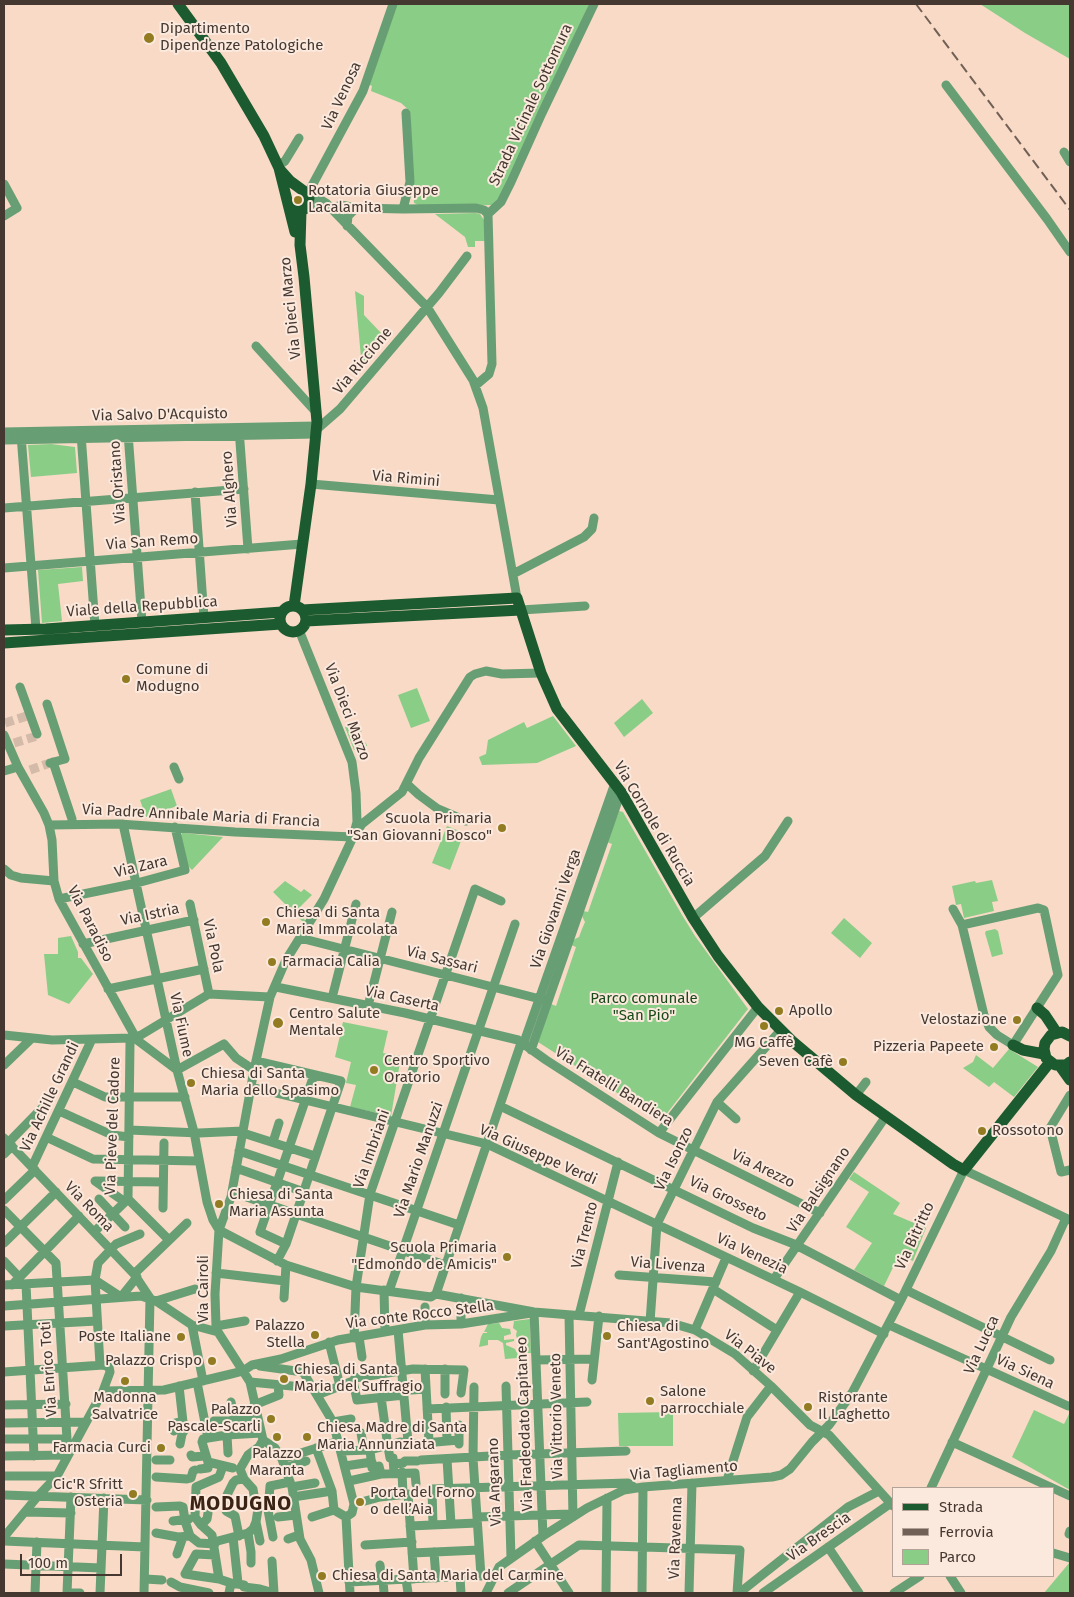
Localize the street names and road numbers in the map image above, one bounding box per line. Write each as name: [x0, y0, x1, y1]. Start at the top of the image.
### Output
street label: Strada Vicinale Sottomura: [486, 21, 576, 189]
street label: Via Venosa: [318, 59, 366, 133]
street label: Via Dieci Marzo: [277, 256, 305, 360]
street label: Via Riccione: [330, 324, 396, 398]
street label: Via Salvo D'Acquisto: [92, 405, 228, 425]
street label: Via Oristano: [106, 440, 130, 524]
street label: Via Alghero: [218, 450, 242, 528]
street label: Via Rimini: [371, 467, 441, 491]
street label: Via San Remo: [105, 530, 199, 554]
street label: Viale della Repubblica: [66, 593, 218, 621]
street label: Via Dieci Marzo: [320, 661, 374, 763]
street label: Via Cornole di Ruccia: [610, 758, 698, 890]
street label: Via Padre Annibale Maria di Francia: [81, 801, 321, 831]
street label: Via Giovanni Verga: [527, 847, 585, 971]
street label: Via Zara: [113, 852, 169, 882]
street label: Via Paradiso: [63, 883, 117, 965]
street label: Via Istria: [119, 900, 181, 930]
street label: Via Pola: [199, 918, 227, 974]
street label: Via Sassari: [405, 942, 479, 978]
street label: Via Caserta: [363, 982, 441, 1016]
street label: Via Fiume: [165, 991, 197, 1059]
street label: Via Achille Grandi: [17, 1039, 83, 1155]
street label: Via Fratelli Bandiera: [551, 1043, 677, 1131]
street label: Via Pieve del Cadore: [102, 1057, 124, 1195]
street label: Via Mario Manuzzi: [391, 1099, 447, 1221]
street label: Via Imbriani: [350, 1107, 394, 1191]
street label: Via Giuseppe Verdi: [476, 1121, 600, 1189]
street label: Via Isonzo: [651, 1124, 697, 1194]
street label: Via Balsignano: [784, 1144, 854, 1236]
street label: Via Arezzo: [728, 1146, 798, 1192]
street label: Via Grosseto: [686, 1172, 770, 1226]
street label: Via Roma: [61, 1178, 117, 1236]
street label: Via Bitritto: [891, 1199, 939, 1273]
street label: Via Trento: [568, 1200, 602, 1270]
street label: Via Venezia: [713, 1230, 791, 1278]
street label: Via Livenza: [630, 1253, 706, 1277]
street label: Via Cairoli: [195, 1255, 213, 1323]
street label: Via conte Rocco Stella: [345, 1297, 495, 1333]
street label: Via Lucca: [961, 1313, 1003, 1377]
street label: Via Enrico Toti: [37, 1320, 61, 1418]
street label: Via Piave: [720, 1326, 780, 1378]
street label: Via Fradeodato Capitaneo: [513, 1336, 537, 1512]
street label: Via Siena: [993, 1351, 1057, 1393]
street label: Via Vittorio Veneto: [547, 1353, 567, 1479]
street label: Via Angarano: [484, 1437, 506, 1527]
street label: Via Tagliamento: [629, 1457, 739, 1485]
street label: Via Ravenna: [666, 1496, 686, 1580]
street label: Via Brescia: [784, 1508, 854, 1566]

